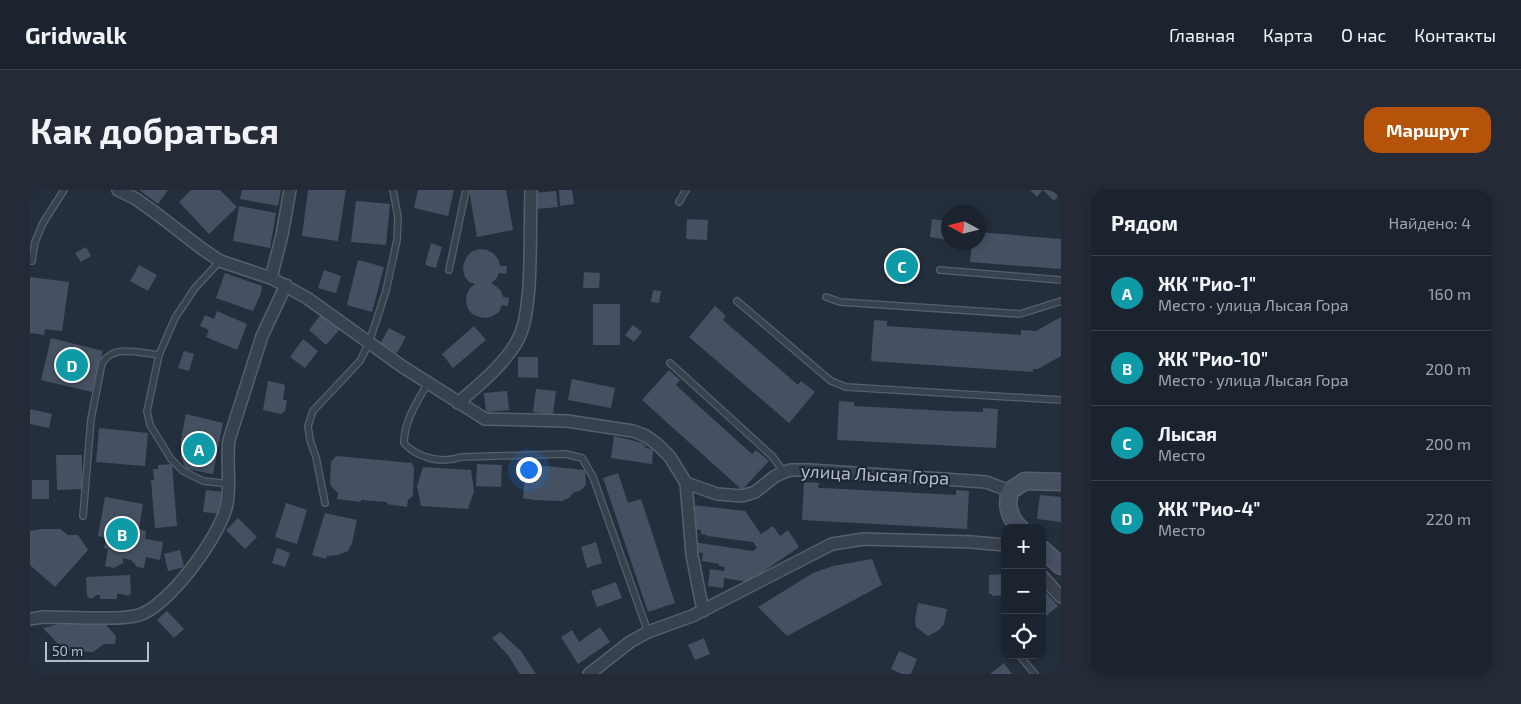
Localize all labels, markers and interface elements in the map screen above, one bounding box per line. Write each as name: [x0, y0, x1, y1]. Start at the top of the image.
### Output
text: Gridwalk: [25, 20, 127, 49]
text: Главная: [1169, 24, 1235, 46]
text: Карта: [1263, 24, 1313, 46]
text: О нас: [1341, 24, 1386, 46]
text: Контакты: [1414, 24, 1496, 46]
button: Маршрут: [1364, 107, 1491, 153]
text: Как добраться: [30, 109, 279, 151]
north arrow: [941, 205, 986, 250]
text: Рядом: [1111, 210, 1178, 235]
text: Найдено: 4: [1388, 213, 1471, 232]
pin: C: [886, 247, 918, 285]
text: ЖК "Рио-1": [1158, 272, 1256, 295]
text: A: [1122, 284, 1132, 303]
text: 160 m: [1428, 284, 1471, 303]
text: Место · улица Лысая Гора: [1158, 295, 1349, 314]
pin: D: [56, 346, 88, 384]
text: ЖК "Рио-10": [1158, 347, 1268, 370]
text: B: [1122, 359, 1132, 378]
text: 200 m: [1425, 359, 1471, 378]
text: Место · улица Лысая Гора: [1158, 370, 1349, 389]
text: Лысая: [1158, 422, 1217, 445]
pin: A: [183, 430, 215, 468]
text: C: [1122, 434, 1132, 453]
text: 200 m: [1425, 434, 1471, 453]
text: Место: [1158, 445, 1205, 464]
your location: [516, 457, 542, 483]
street label: улица Лысая Гора: [800, 459, 950, 489]
text: ЖК "Рио-4": [1158, 497, 1260, 520]
text: D: [1122, 509, 1132, 528]
text: 220 m: [1426, 509, 1471, 528]
pin: B: [106, 515, 138, 553]
text: Место: [1158, 520, 1205, 539]
map controls: [1001, 524, 1046, 659]
button: +: [1001, 524, 1046, 569]
button: −: [1001, 569, 1046, 614]
button: locate: [1001, 614, 1046, 659]
scale bar: [45, 639, 149, 662]
text: 50 m: [52, 642, 83, 659]

